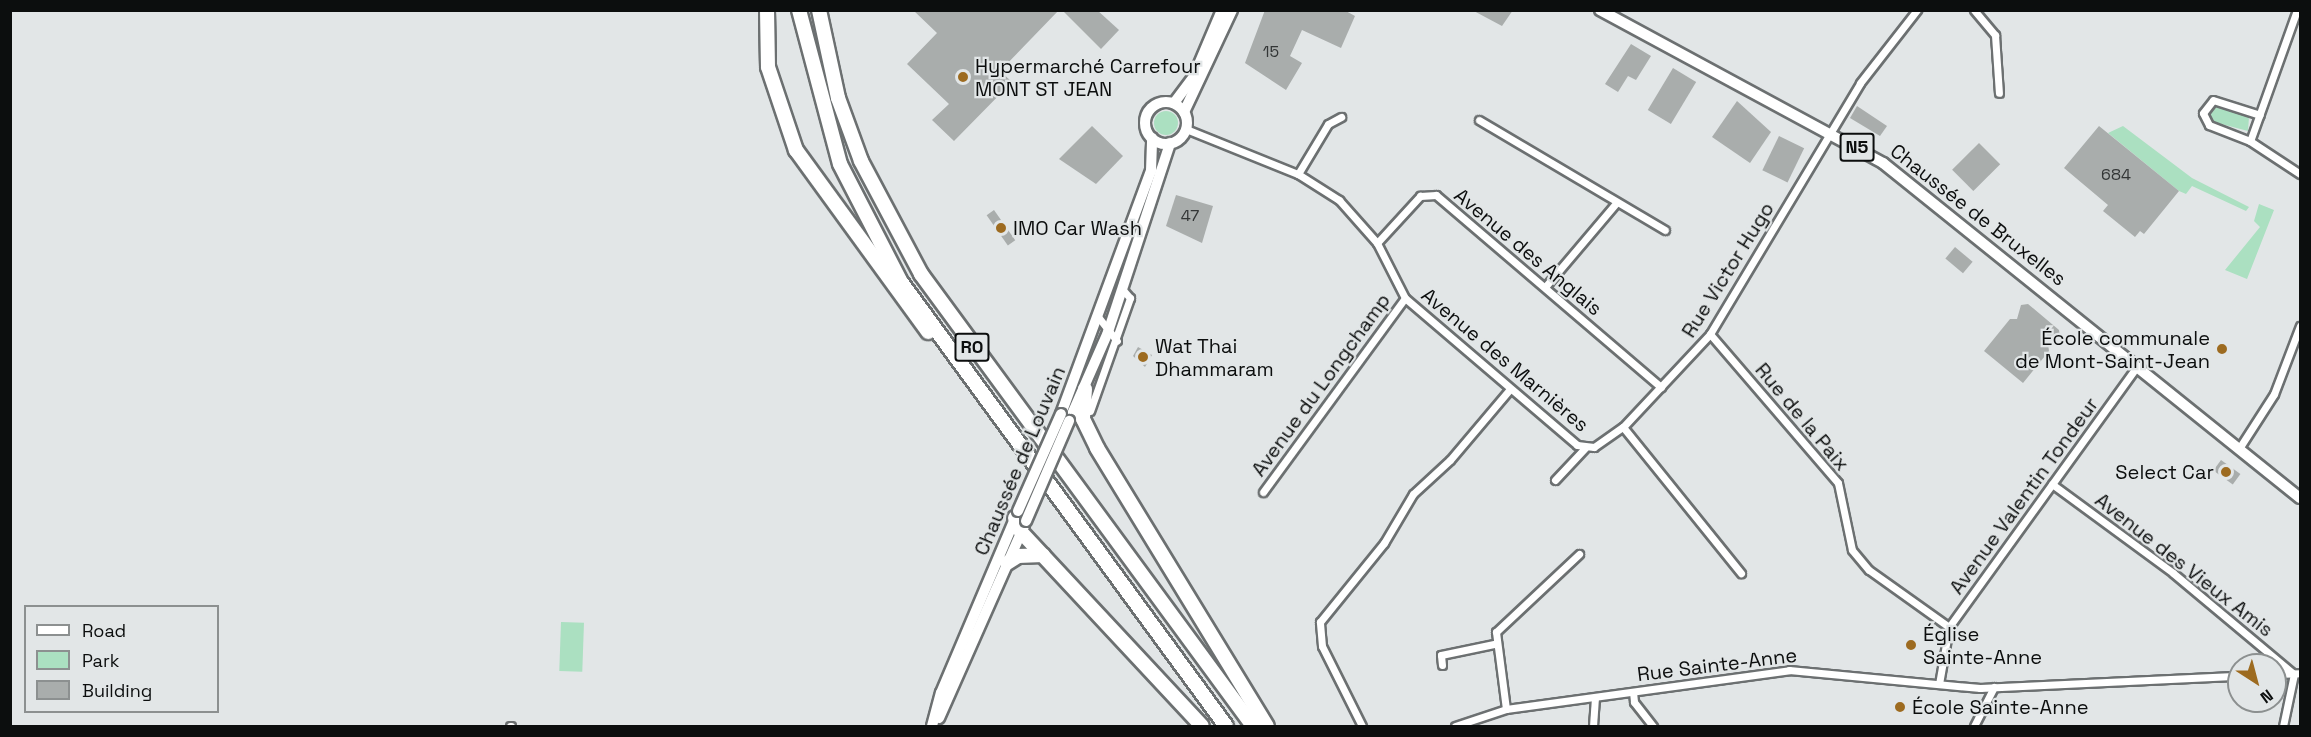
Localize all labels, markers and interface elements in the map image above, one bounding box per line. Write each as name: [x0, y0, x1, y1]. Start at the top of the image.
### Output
house number: 15: [1263, 42, 1279, 62]
place label: Hypermarché Carrefour MONT ST JEAN: [975, 54, 1201, 101]
marker: Hypermarché Carrefour MONT ST JEAN: [956, 70, 970, 84]
road number: N5: [1839, 132, 1875, 162]
street label: Chaussée de Bruxelles: [1885, 139, 2071, 291]
house number: 684: [2101, 165, 2131, 185]
street label: Avenue des Anglais: [1449, 183, 1607, 321]
street label: Rue Victor Hugo: [1677, 198, 1779, 342]
house number: 47: [1181, 206, 1199, 226]
place label: IMO Car Wash: [1013, 216, 1142, 240]
marker: IMO Car Wash: [994, 221, 1008, 235]
street label: Avenue des Marnières: [1416, 283, 1594, 437]
street label: Avenue du Longchamp: [1247, 289, 1395, 481]
place label: École communale de Mont-Saint-Jean: [2015, 326, 2210, 373]
road number: R0: [954, 332, 990, 362]
place label: Wat Thai Dhammaram: [1155, 334, 1274, 381]
marker: École communale de Mont-Saint-Jean: [2215, 342, 2229, 356]
marker: Wat Thai Dhammaram: [1136, 350, 1150, 364]
street label: Rue de la Paix: [1750, 358, 1854, 476]
street label: Chaussée de Louvain: [969, 363, 1071, 559]
street label: Avenue Valentin Tondeur: [1944, 393, 2104, 599]
place label: Select Car: [2115, 460, 2214, 484]
marker: Select Car: [2219, 465, 2233, 479]
street label: Avenue des Vieux Amis: [2090, 488, 2278, 642]
legend: [24, 605, 219, 713]
text: Road: [82, 619, 126, 642]
place label: Église Sainte-Anne: [1923, 622, 2042, 669]
marker: Église Sainte-Anne: [1904, 638, 1918, 652]
street label: Rue Sainte-Anne: [1636, 643, 1798, 687]
text: Park: [82, 649, 119, 672]
north arrow: [2227, 653, 2287, 713]
text: Building: [82, 679, 152, 702]
text: N: [2256, 685, 2277, 708]
place label: École Sainte-Anne: [1912, 695, 2089, 719]
marker: École Sainte-Anne: [1893, 700, 1907, 714]

